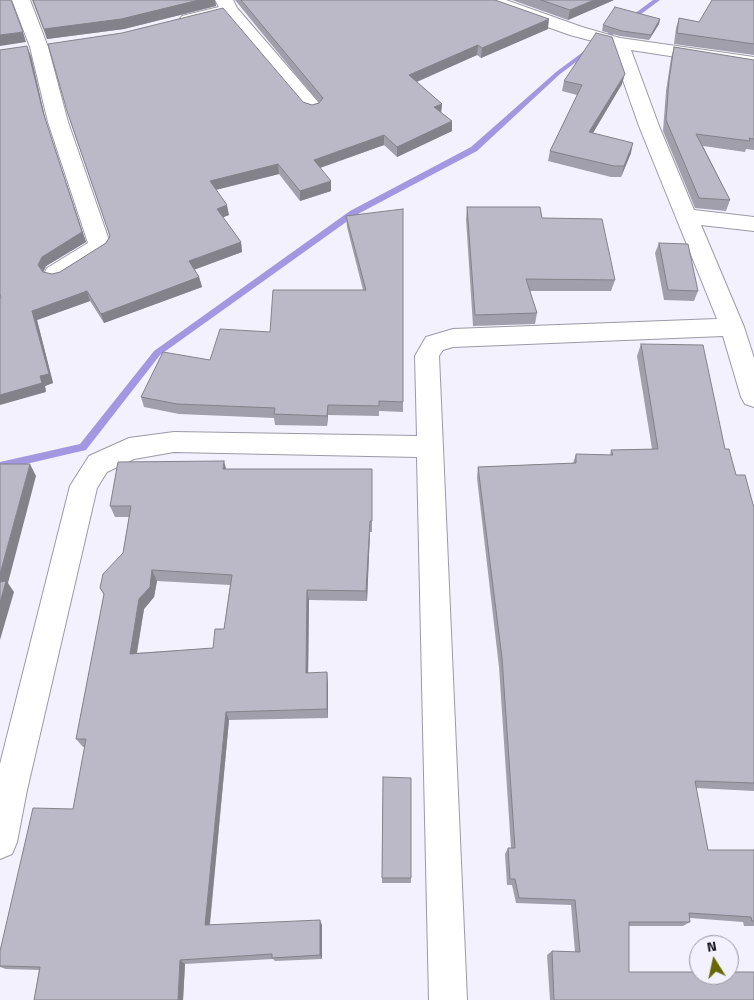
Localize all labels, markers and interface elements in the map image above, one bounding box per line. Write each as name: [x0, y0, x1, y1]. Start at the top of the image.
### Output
north arrow: [689, 935, 739, 985]
text: N: [705, 935, 718, 957]

